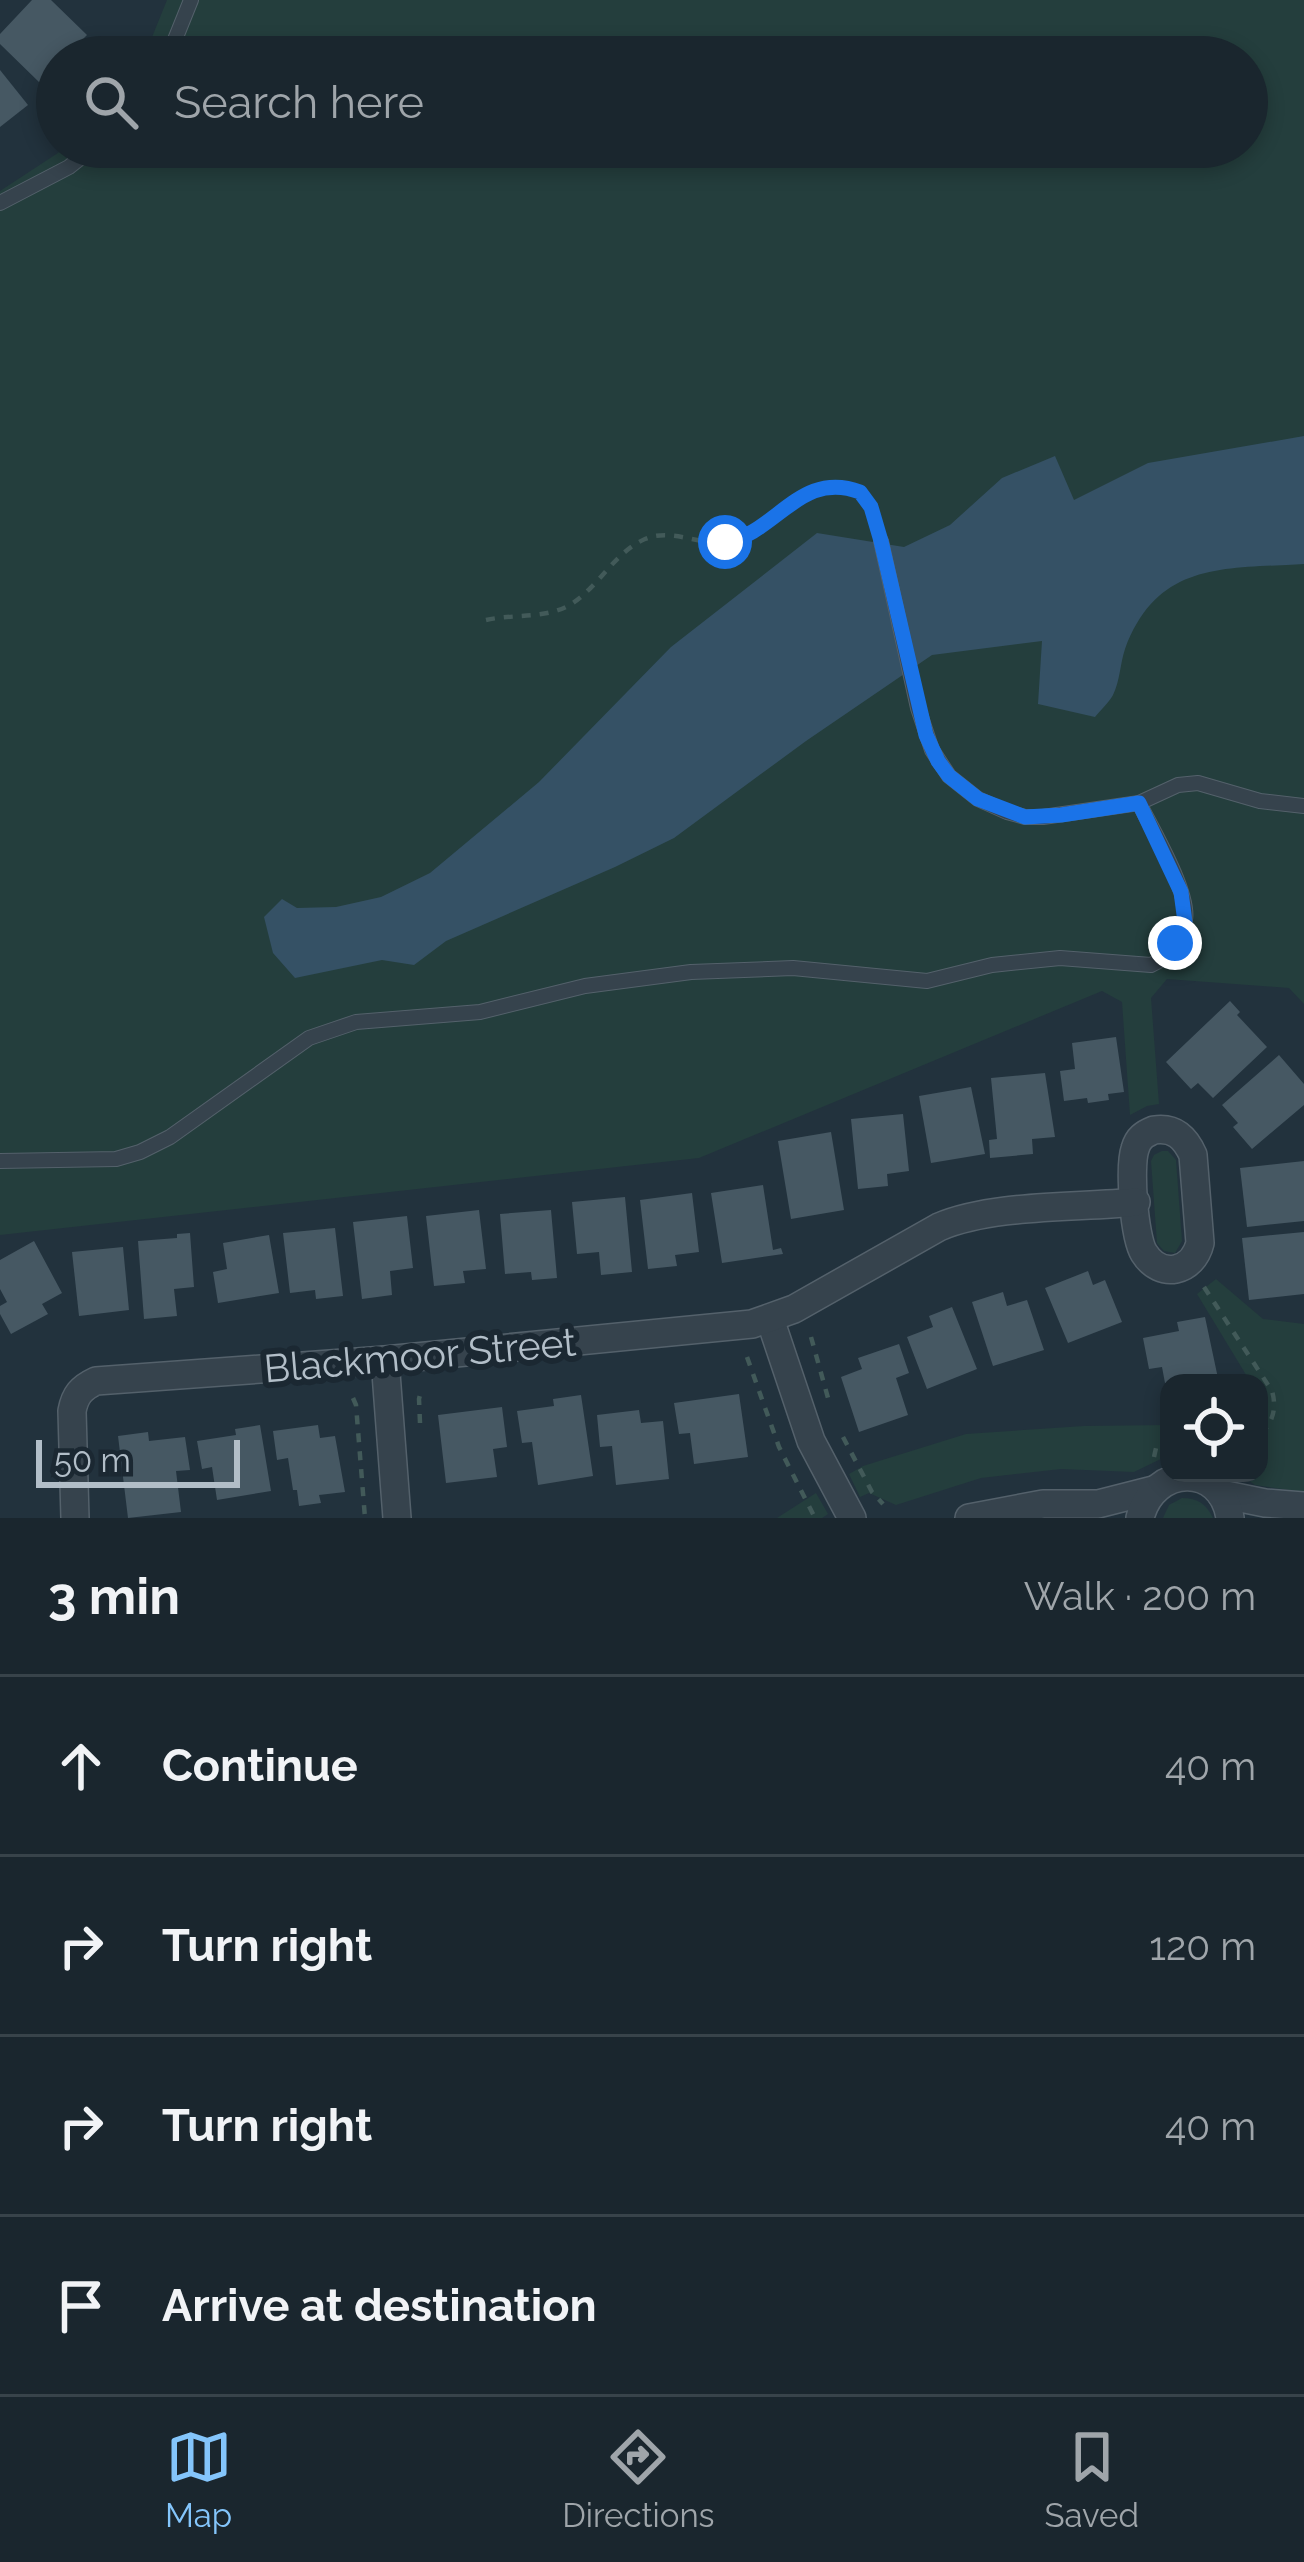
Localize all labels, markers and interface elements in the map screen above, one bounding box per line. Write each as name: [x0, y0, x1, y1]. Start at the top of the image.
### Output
search box: [36, 36, 1268, 168]
icon: search: [78, 69, 144, 135]
text: Search here: [174, 76, 424, 129]
route start: [698, 515, 752, 569]
route end: [1148, 916, 1202, 970]
street label: Blackmoor Street: [262, 1318, 578, 1392]
map controls: [1160, 1374, 1268, 1482]
button: locate: [1160, 1374, 1268, 1482]
scale bar: [36, 1434, 240, 1487]
text: 50 m: [54, 1441, 131, 1480]
text: 3 min: [48, 1566, 180, 1626]
text: Walk · 200 m: [1024, 1573, 1256, 1619]
icon: ahead: [48, 1733, 114, 1799]
text: Continue: [162, 1739, 358, 1792]
text: 40 m: [1165, 1743, 1256, 1789]
icon: right: [48, 1913, 114, 1979]
text: Turn right: [162, 1919, 372, 1972]
text: 120 m: [1149, 1923, 1256, 1969]
icon: right: [48, 2093, 114, 2159]
text: Turn right: [162, 2099, 372, 2152]
text: 40 m: [1165, 2103, 1256, 2149]
icon: arrive: [48, 2273, 114, 2339]
text: Arrive at destination: [162, 2279, 597, 2332]
tab: Map: [165, 2424, 232, 2535]
tab: Directions: [562, 2424, 715, 2535]
tab: Saved: [1045, 2424, 1139, 2535]

